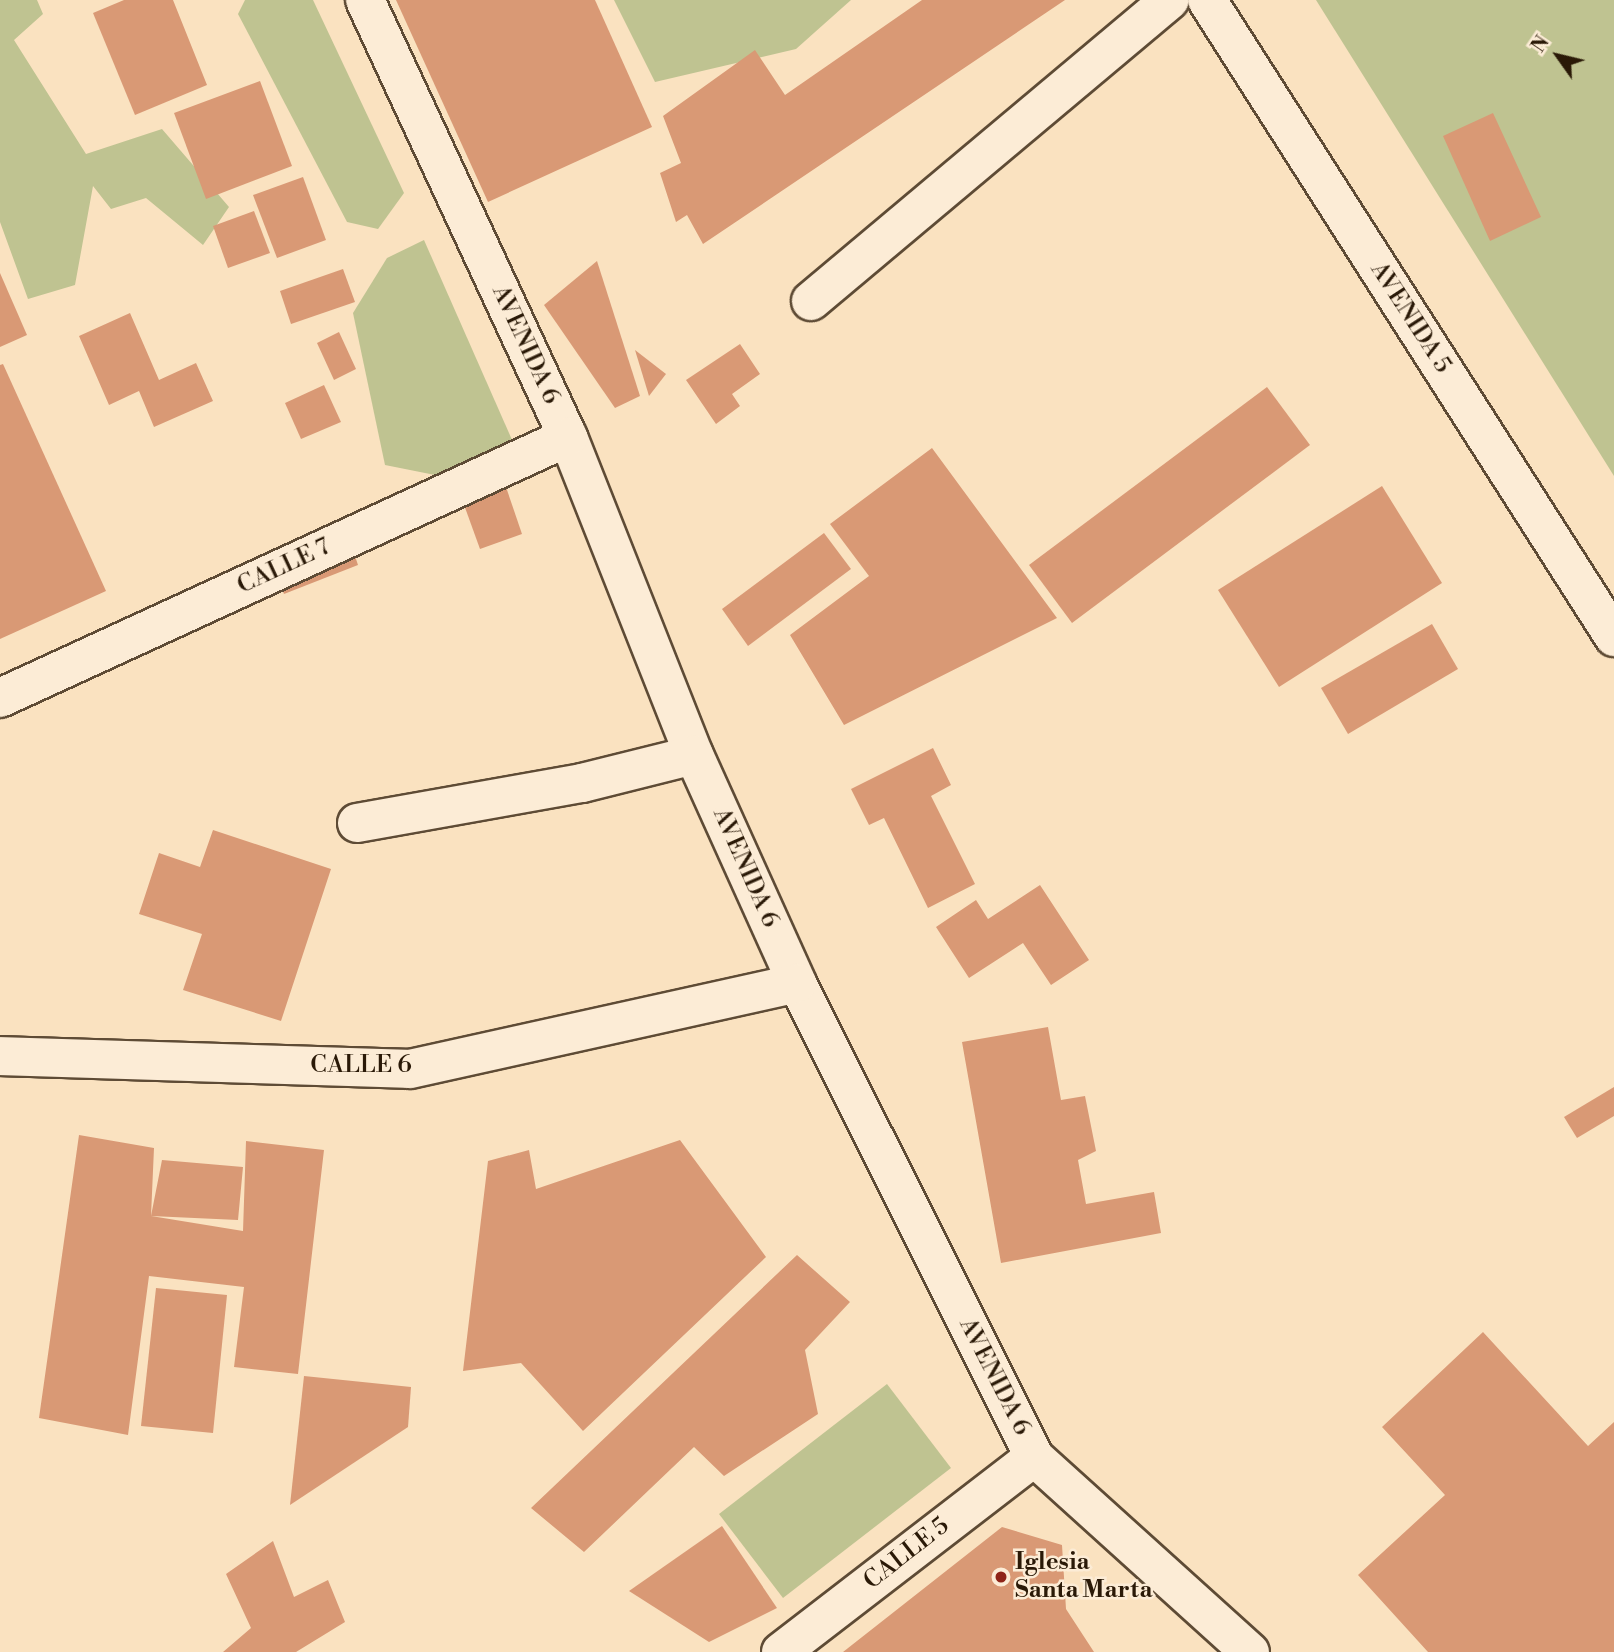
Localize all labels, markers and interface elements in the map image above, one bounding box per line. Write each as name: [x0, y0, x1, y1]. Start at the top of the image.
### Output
north arrow: [1523, 21, 1593, 91]
text: N: [1526, 31, 1555, 57]
street label: AVENIDA 5: [1363, 257, 1457, 379]
street label: AVENIDA 6: [485, 281, 565, 409]
street label: CALLE 7: [233, 533, 335, 601]
street label: AVENIDA 6: [706, 804, 784, 932]
street label: CALLE 6: [310, 1052, 412, 1080]
street label: AVENIDA 6: [952, 1314, 1036, 1440]
street label: CALLE 5: [859, 1512, 955, 1596]
place label: Iglesia Santa Marta: [1015, 1549, 1152, 1605]
marker: Iglesia Santa Marta: [993, 1569, 1009, 1585]

